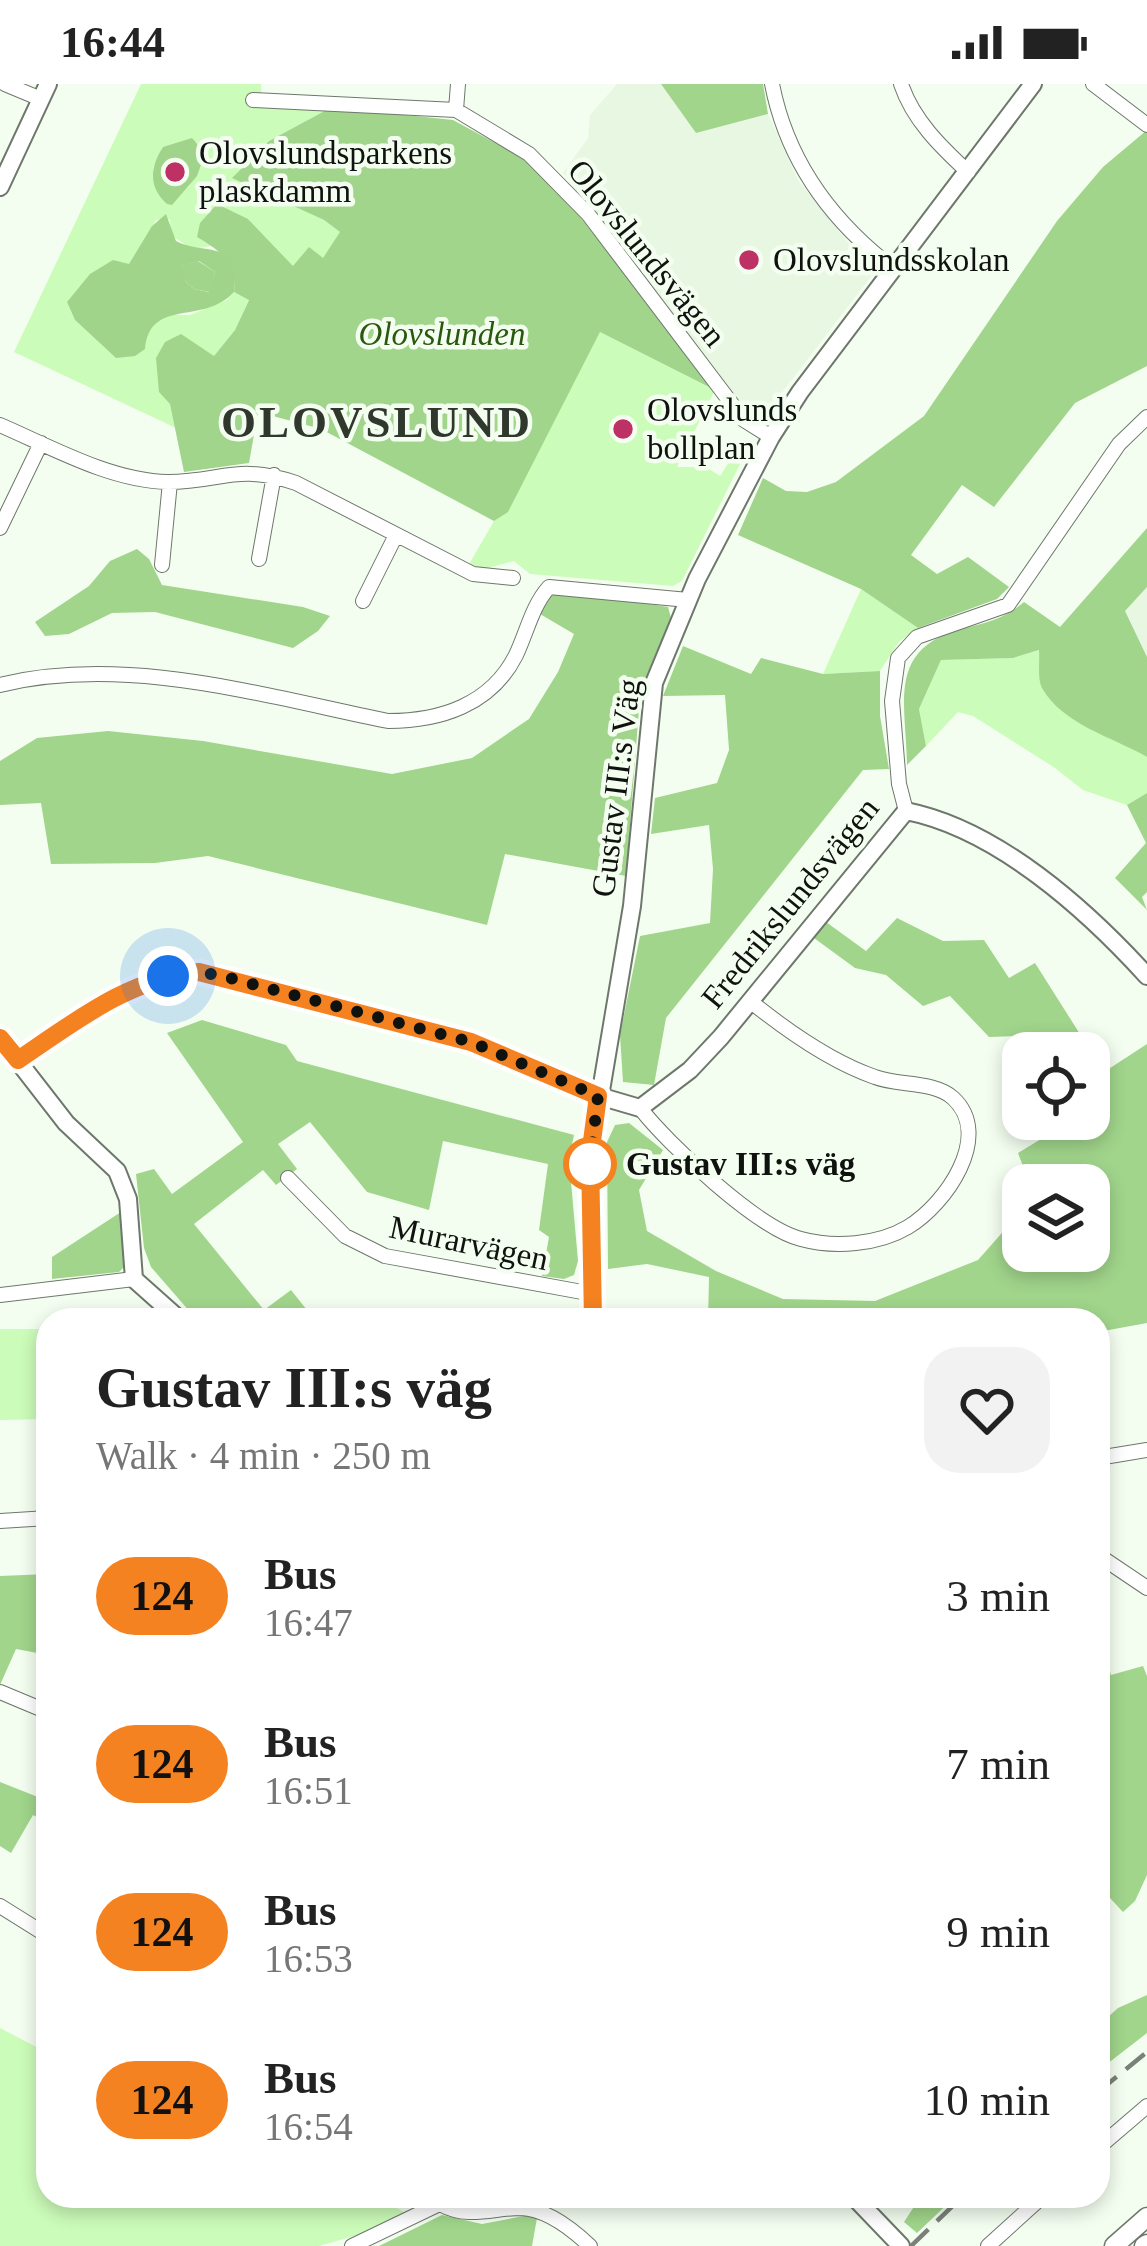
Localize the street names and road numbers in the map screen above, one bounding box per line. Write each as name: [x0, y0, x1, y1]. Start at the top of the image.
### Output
street label: Olovslundsvägen: [561, 153, 733, 353]
street label: Gustav III:s Väg: [585, 677, 647, 899]
street label: Fredrikslundsvägen: [694, 791, 886, 1015]
street label: Murarvägen: [386, 1209, 552, 1277]

